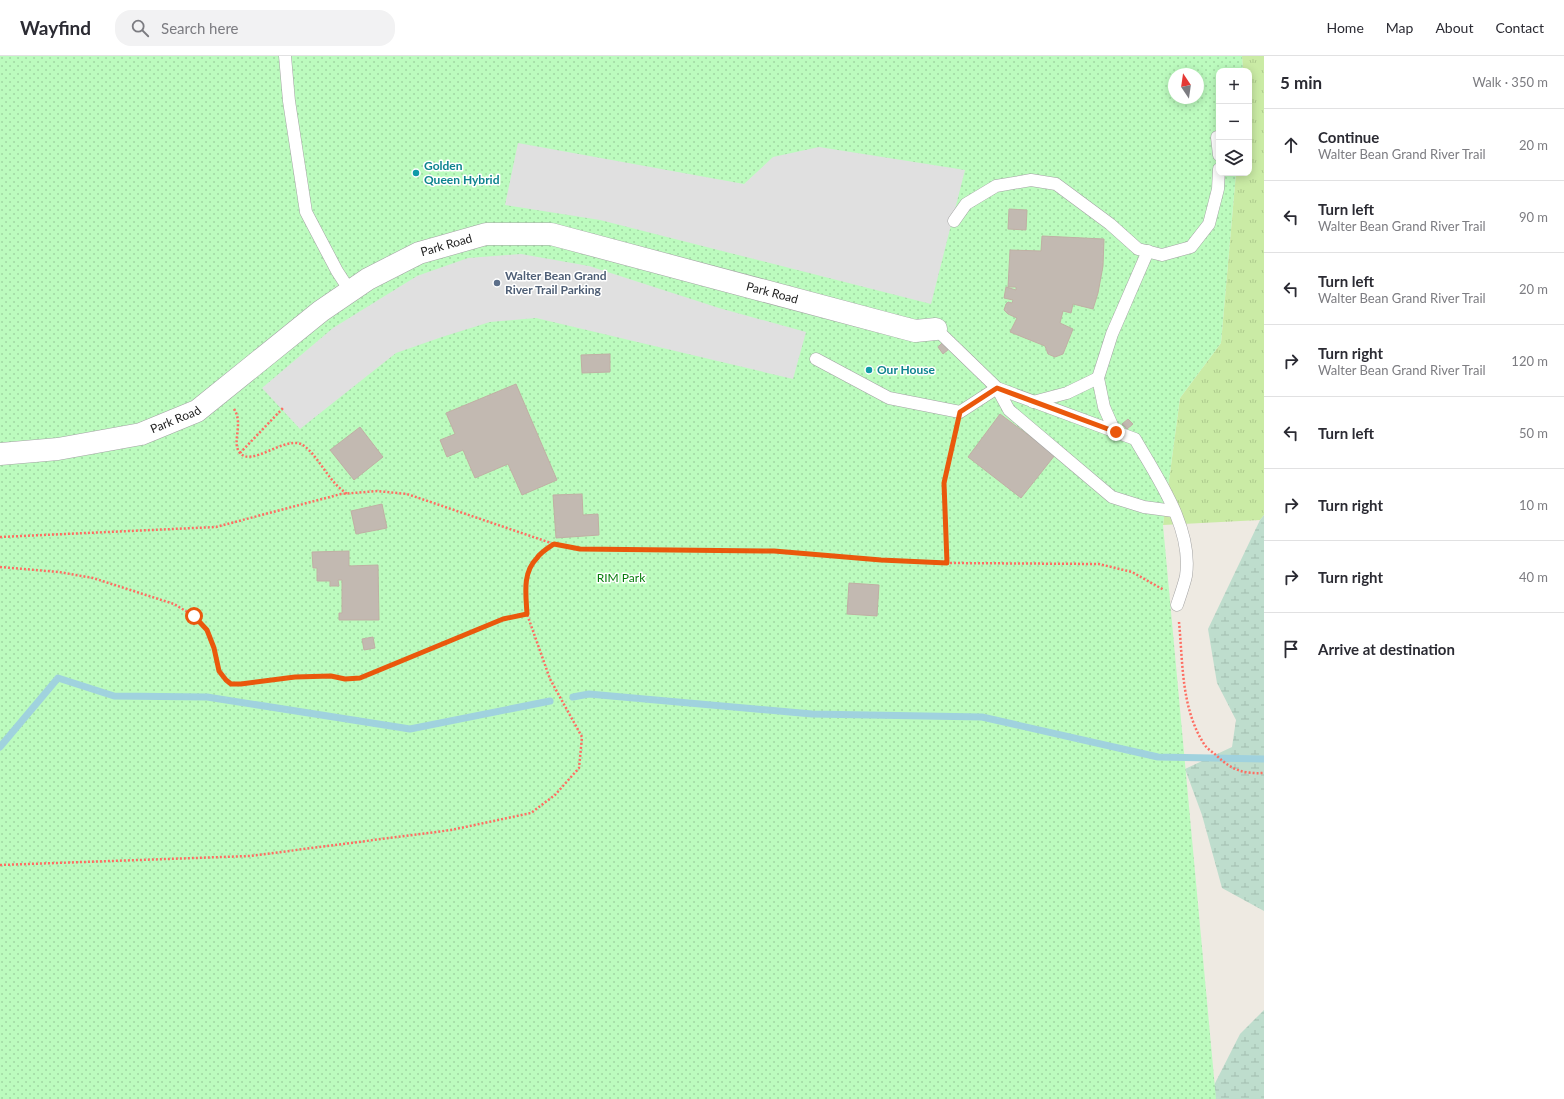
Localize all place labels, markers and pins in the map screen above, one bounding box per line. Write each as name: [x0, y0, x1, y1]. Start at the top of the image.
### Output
place label: Golden Queen Hybrid: [424, 158, 500, 187]
marker: Golden Queen Hybrid: [411, 168, 421, 178]
place label: Walter Bean Grand River Trail Parking: [505, 268, 607, 297]
marker: Walter Bean Grand River Trail Parking: [492, 278, 502, 288]
place label: Our House: [877, 362, 936, 377]
marker: Our House: [864, 365, 874, 375]

